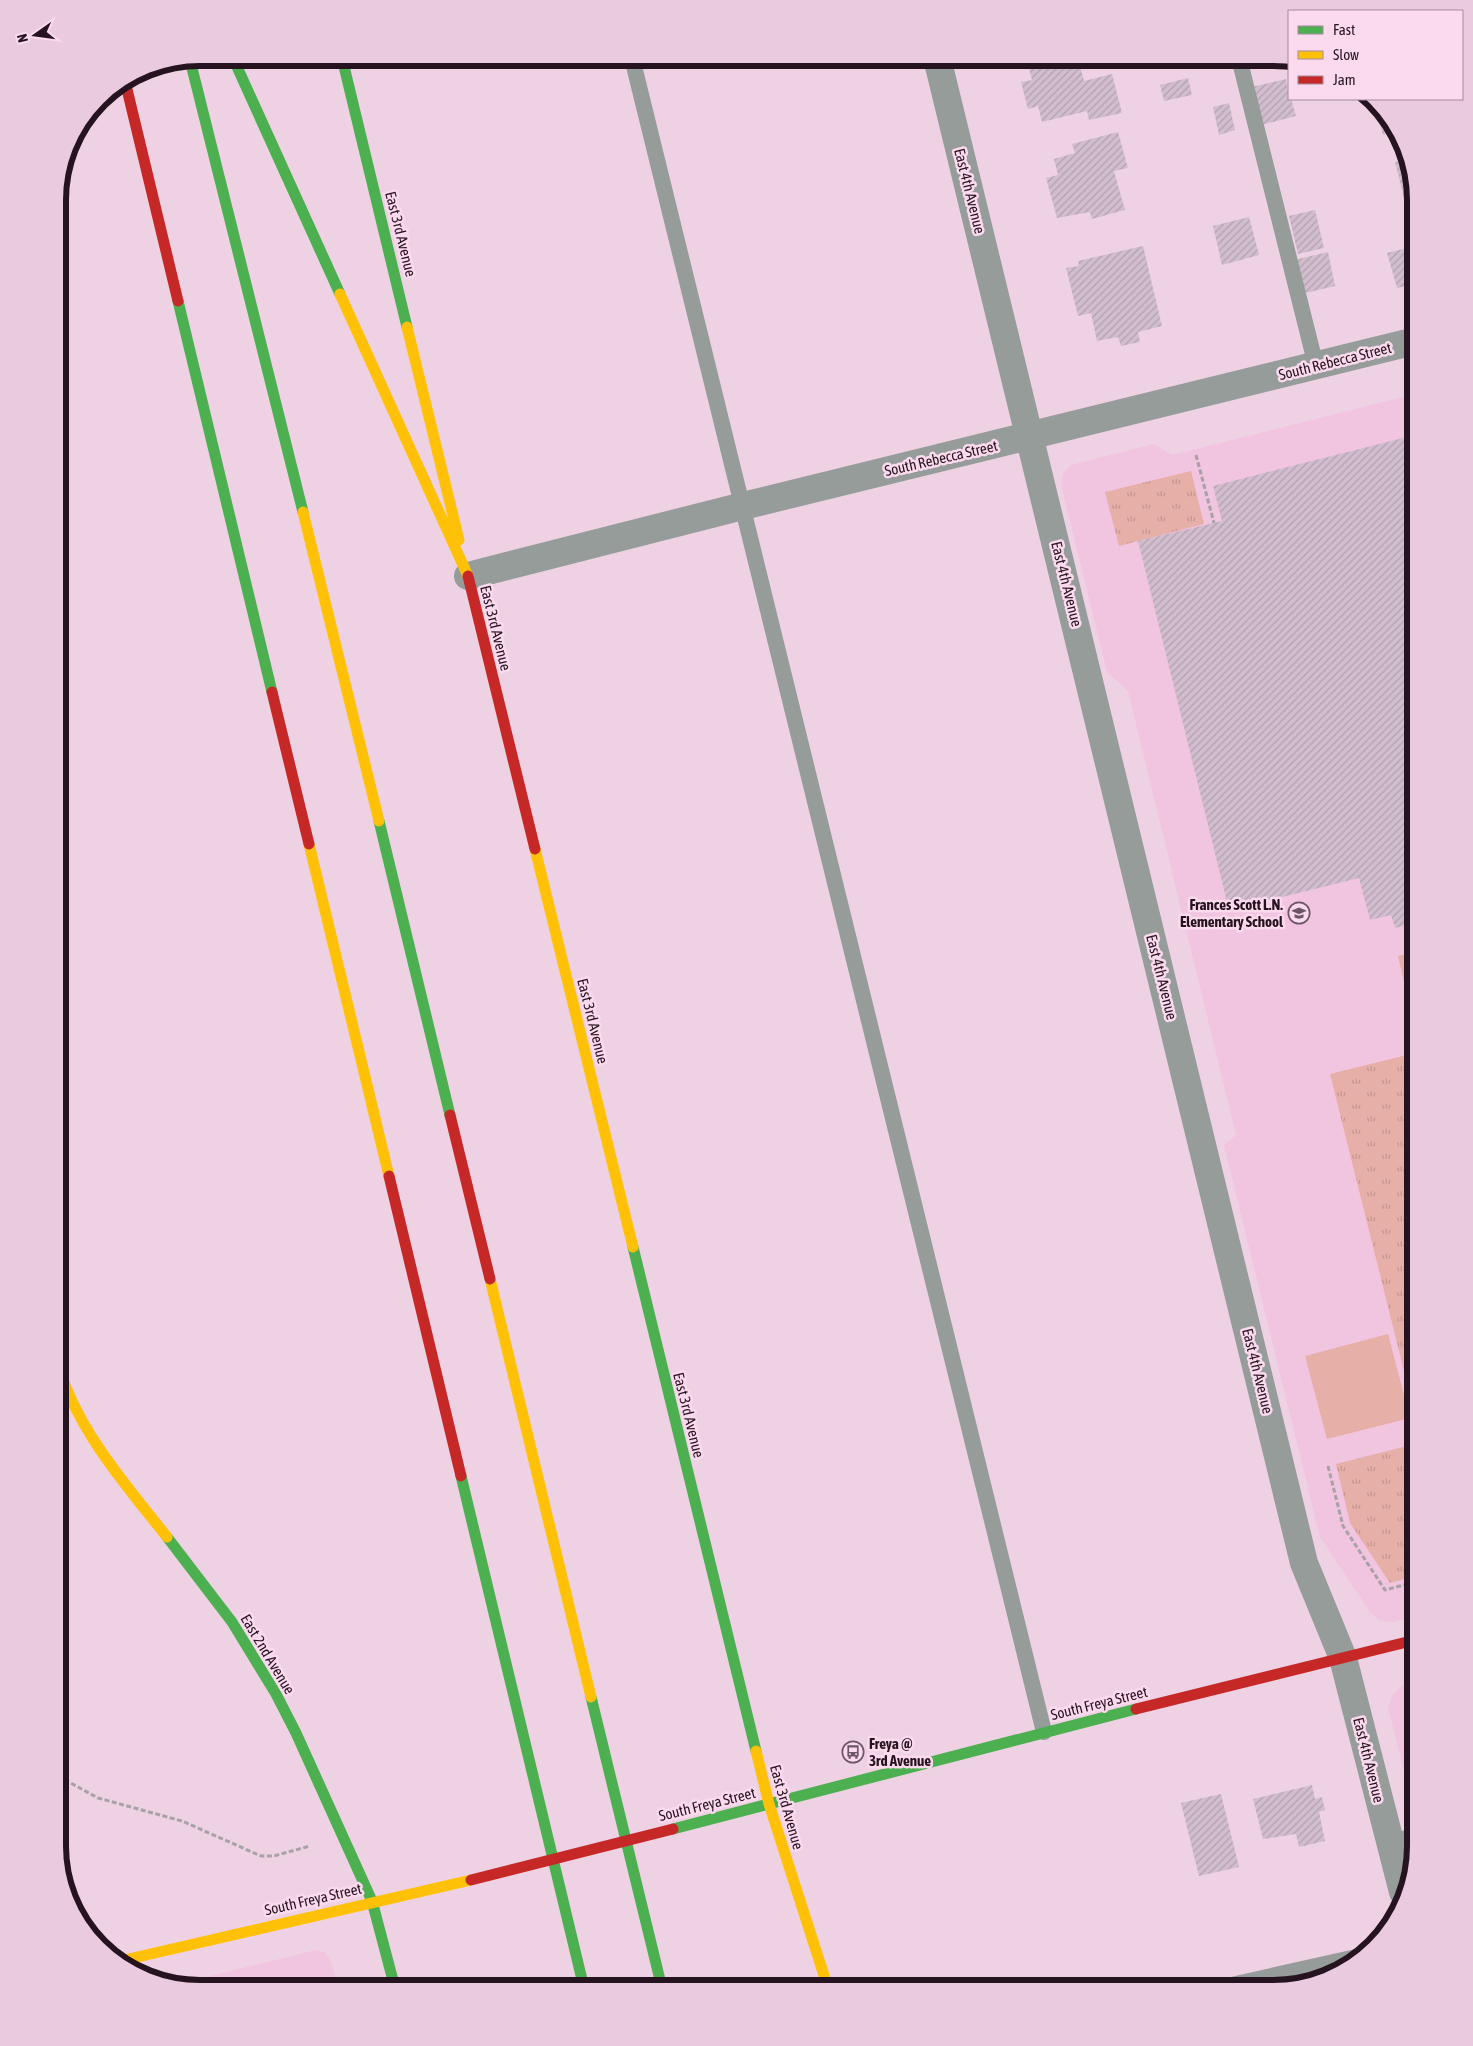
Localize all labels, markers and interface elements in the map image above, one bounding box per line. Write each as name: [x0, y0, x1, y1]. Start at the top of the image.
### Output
north arrow: [10, 10, 60, 60]
legend: [1288, 10, 1463, 100]
text: Fast: [1333, 21, 1355, 38]
text: N: [14, 32, 31, 44]
text: Slow: [1333, 46, 1359, 63]
text: Jam: [1333, 71, 1356, 88]
street label: East 4th Avenue: [951, 147, 989, 236]
street label: East 3rd Avenue: [382, 190, 420, 279]
street label: South Rebecca Street: [1277, 339, 1393, 383]
street label: South Rebecca Street: [883, 437, 999, 479]
street label: East 4th Avenue: [1048, 540, 1086, 629]
street label: East 3rd Avenue: [477, 584, 515, 673]
place label: Frances Scott L.N. Elementary School: [1180, 896, 1284, 930]
school or university icon: Frances Scott L.N. Elementary School: [1287, 901, 1311, 925]
street label: East 4th Avenue: [1143, 933, 1181, 1022]
street label: East 3rd Avenue: [574, 977, 612, 1066]
street label: East 4th Avenue: [1239, 1327, 1277, 1416]
street label: East 3rd Avenue: [670, 1371, 708, 1460]
street label: East 2nd Avenue: [238, 1611, 299, 1697]
street label: South Freya Street: [1049, 1683, 1149, 1723]
street label: East 4th Avenue: [1350, 1716, 1388, 1805]
place label: Freya @ 3rd Avenue: [869, 1735, 931, 1769]
bus stop icon: Freya @ 3rd Avenue: [841, 1740, 865, 1764]
street label: East 3rd Avenue: [767, 1763, 807, 1851]
street label: South Freya Street: [657, 1784, 757, 1824]
street label: South Freya Street: [263, 1880, 363, 1918]

